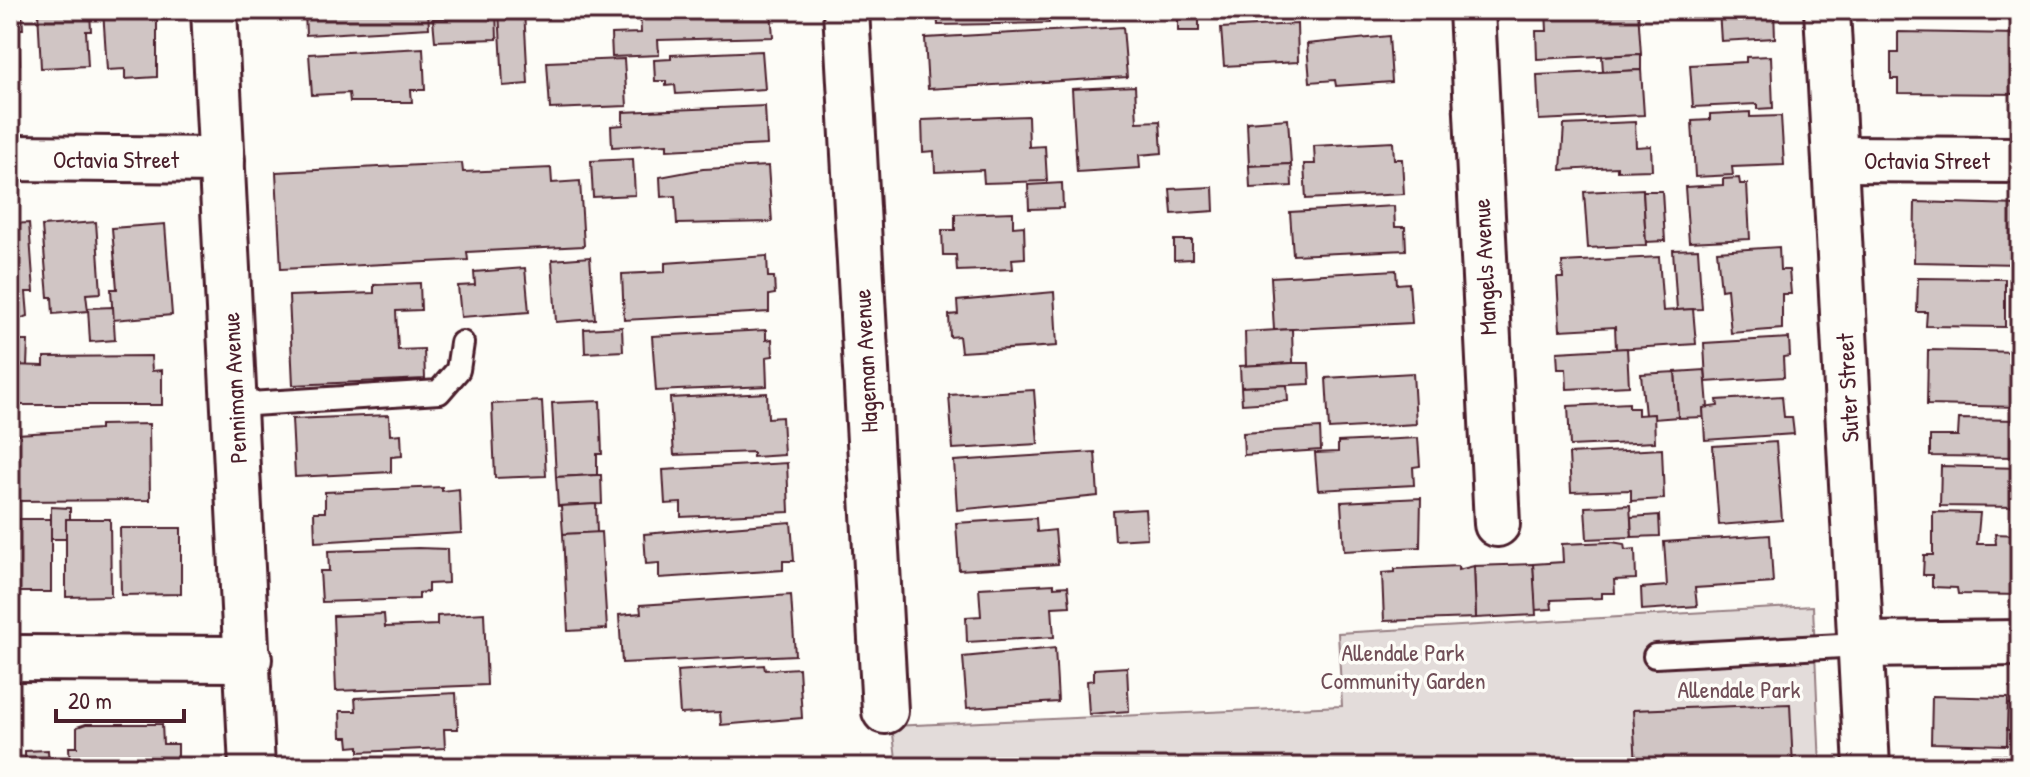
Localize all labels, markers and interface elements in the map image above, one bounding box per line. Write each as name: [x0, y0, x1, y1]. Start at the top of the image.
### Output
street label: Octavia Street: [53, 143, 180, 175]
street label: Octavia Street: [1864, 144, 1991, 176]
street label: Mangels Avenue: [1464, 197, 1504, 336]
street label: Hageman Avenue: [845, 288, 885, 434]
street label: Penniman Avenue: [214, 311, 254, 464]
street label: Suter Street: [1828, 332, 1866, 443]
park label: Allendale Park Community Garden: [1320, 636, 1486, 696]
scale bar: [56, 673, 184, 723]
park label: Allendale Park: [1678, 673, 1800, 705]
text: 20 m: [68, 684, 112, 716]

